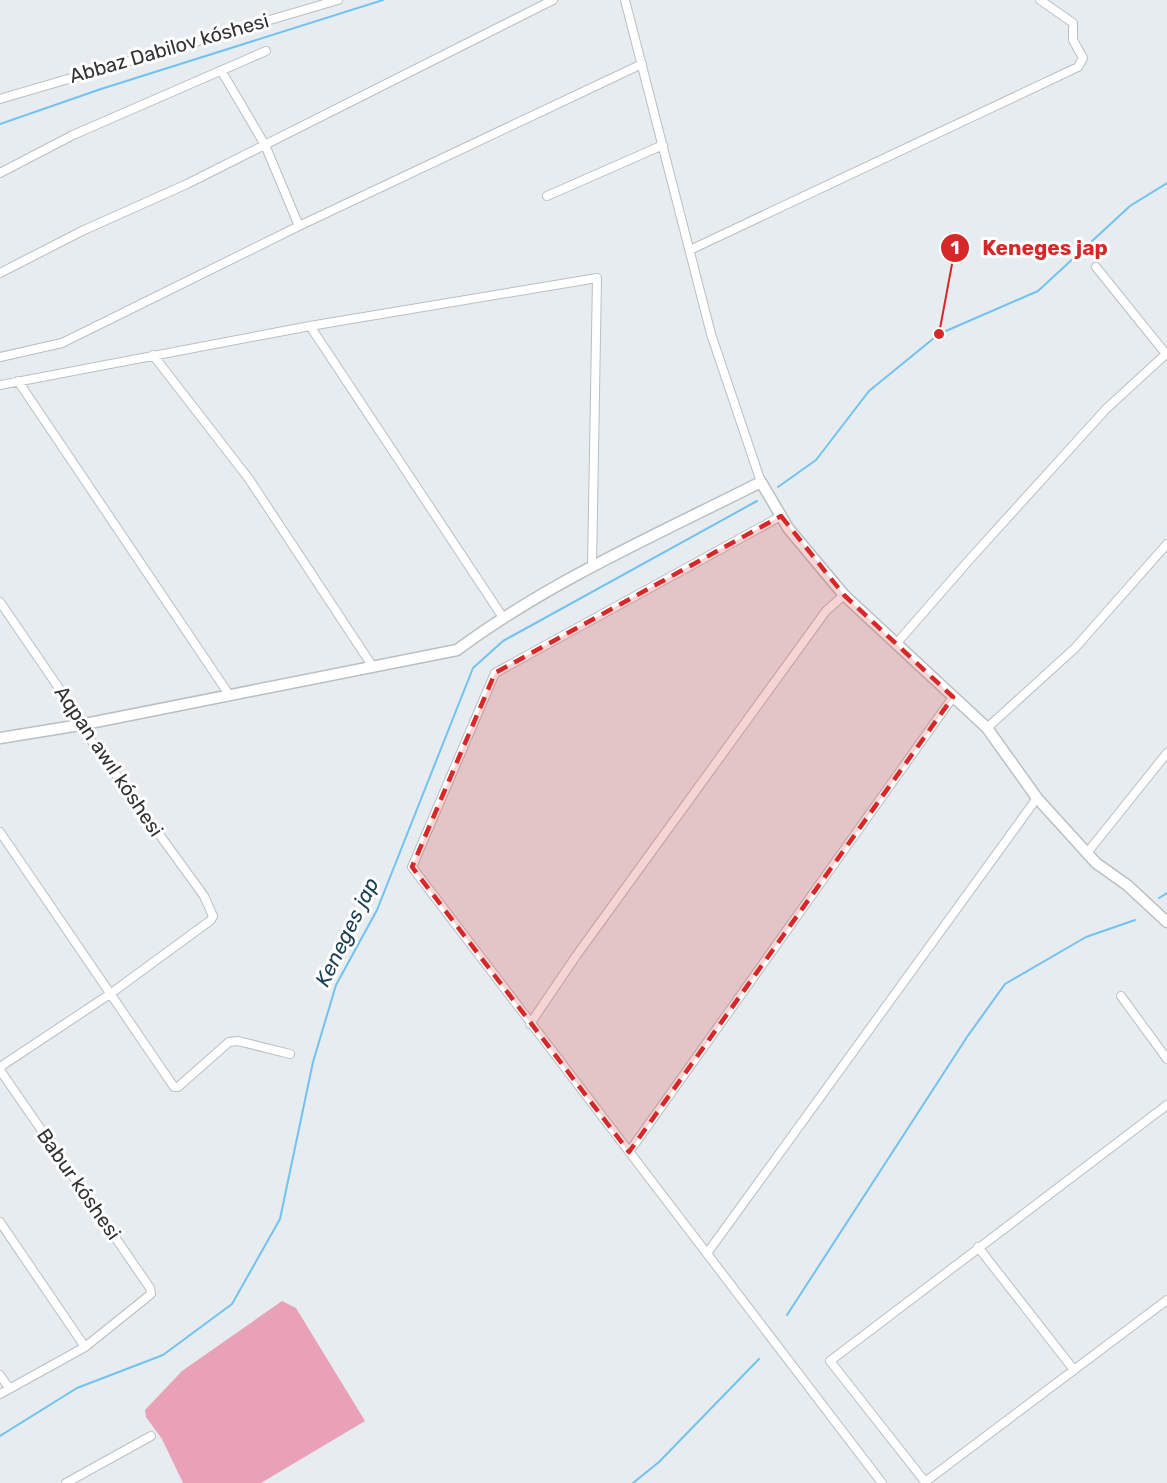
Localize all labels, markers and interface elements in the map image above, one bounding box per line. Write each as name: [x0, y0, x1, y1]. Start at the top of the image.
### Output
street label: Abbaz Dabilov kóshesi: [67, 8, 271, 88]
callout: Keneges jap: [940, 228, 1120, 267]
text: Keneges jap: [982, 235, 1108, 260]
text: 1: [951, 237, 959, 259]
street label: Aqpan awıl kóshesi: [50, 681, 168, 841]
water label: Keneges jap: [309, 873, 384, 990]
street label: Babur kóshesi: [32, 1124, 126, 1244]

